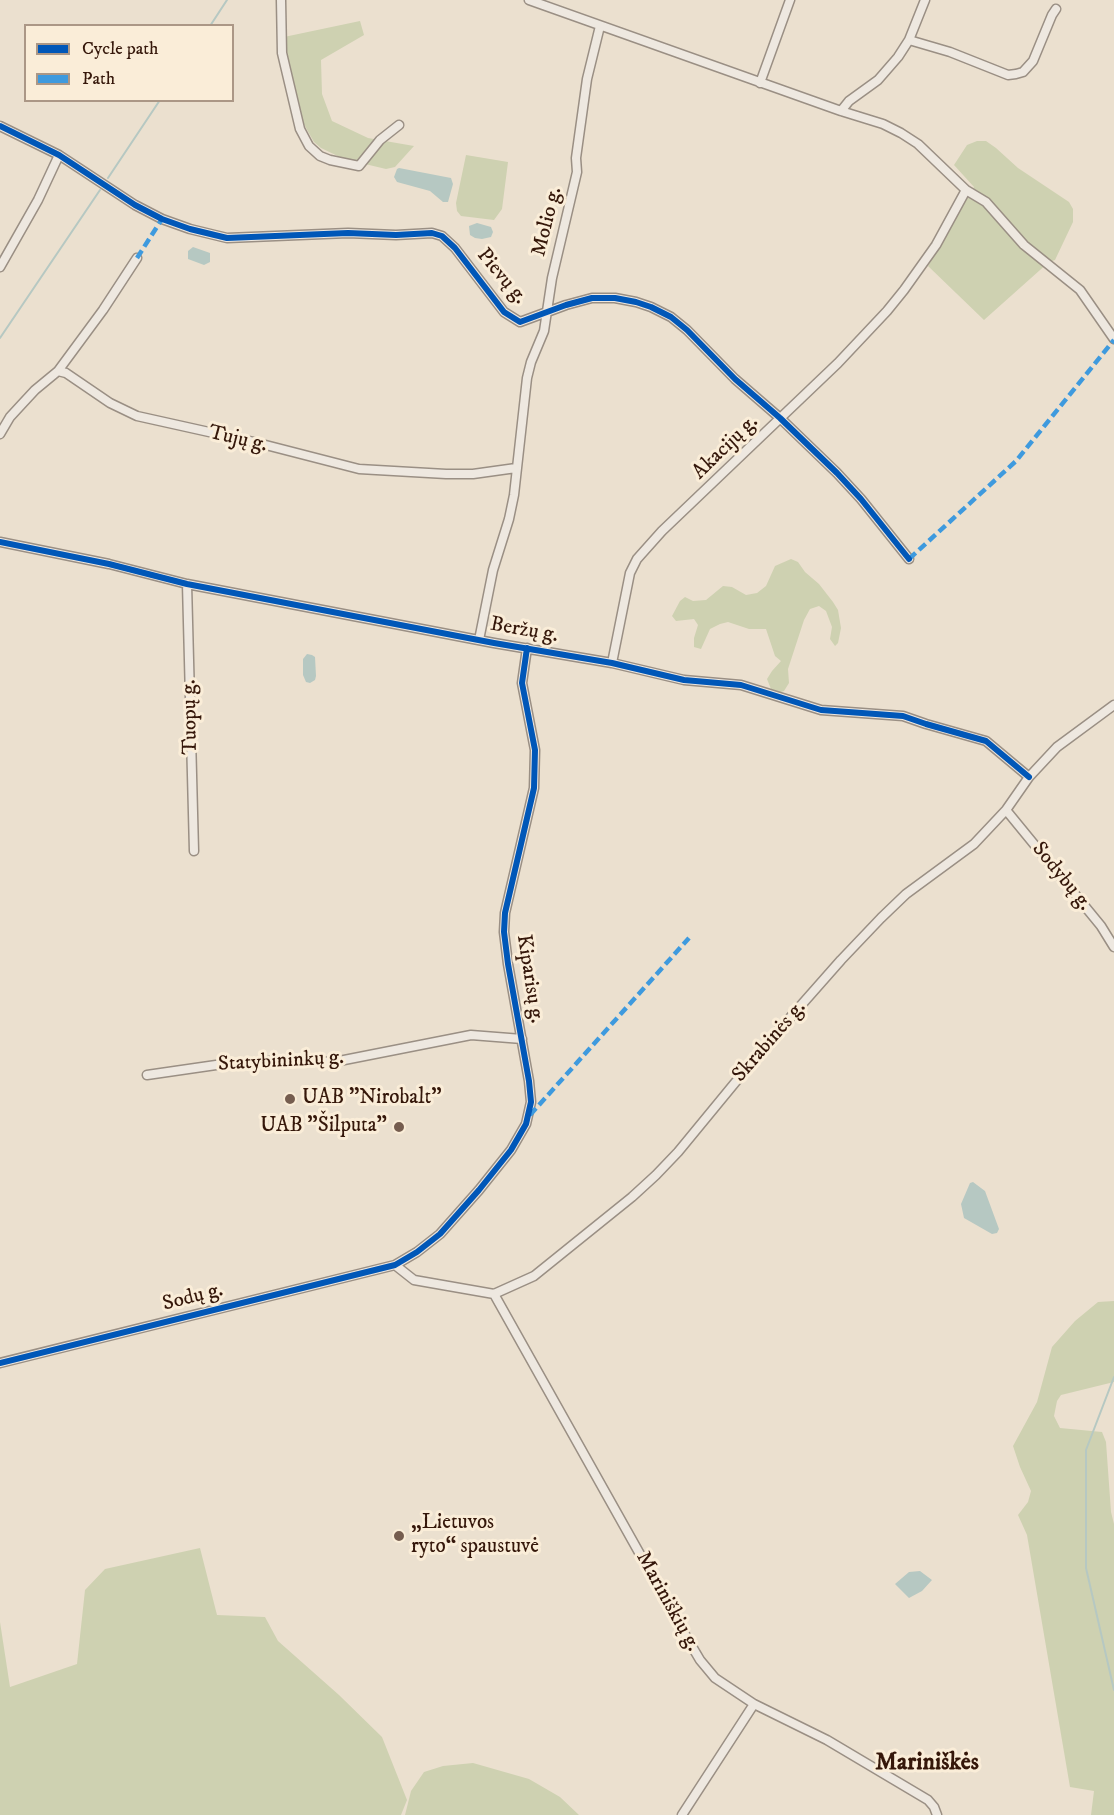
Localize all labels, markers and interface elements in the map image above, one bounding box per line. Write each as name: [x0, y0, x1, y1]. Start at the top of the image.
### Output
legend: [24, 24, 234, 102]
text: Cycle path: [82, 38, 159, 60]
text: Path: [82, 68, 115, 90]
street label: Molio g.: [527, 185, 569, 259]
street label: Pievų g.: [470, 244, 532, 310]
street label: Akacijų g.: [688, 410, 764, 486]
street label: Tujų g.: [206, 421, 270, 459]
street label: Beržų g.: [488, 613, 560, 649]
street label: Tuopų g.: [178, 679, 204, 755]
street label: Sodybų g.: [1026, 838, 1096, 916]
street label: Kiparisų g.: [510, 933, 548, 1025]
street label: Skrabinės g.: [728, 996, 812, 1088]
street label: Statybininkų g.: [217, 1046, 345, 1078]
place label: UAB "Nirobalt": [302, 1086, 442, 1112]
marker: UAB "Nirobalt": [283, 1092, 297, 1106]
place label: UAB "Šilputa": [260, 1114, 387, 1140]
marker: UAB "Šilputa": [392, 1120, 406, 1134]
street label: Sodų g.: [160, 1278, 226, 1318]
place label: „Lietuvos ryto“ spaustuvė: [411, 1511, 539, 1561]
marker: „Lietuvos ryto“ spaustuvė: [392, 1529, 406, 1543]
street label: Mariniškių g.: [629, 1548, 705, 1656]
district label: Mariniškės: [875, 1750, 979, 1778]

